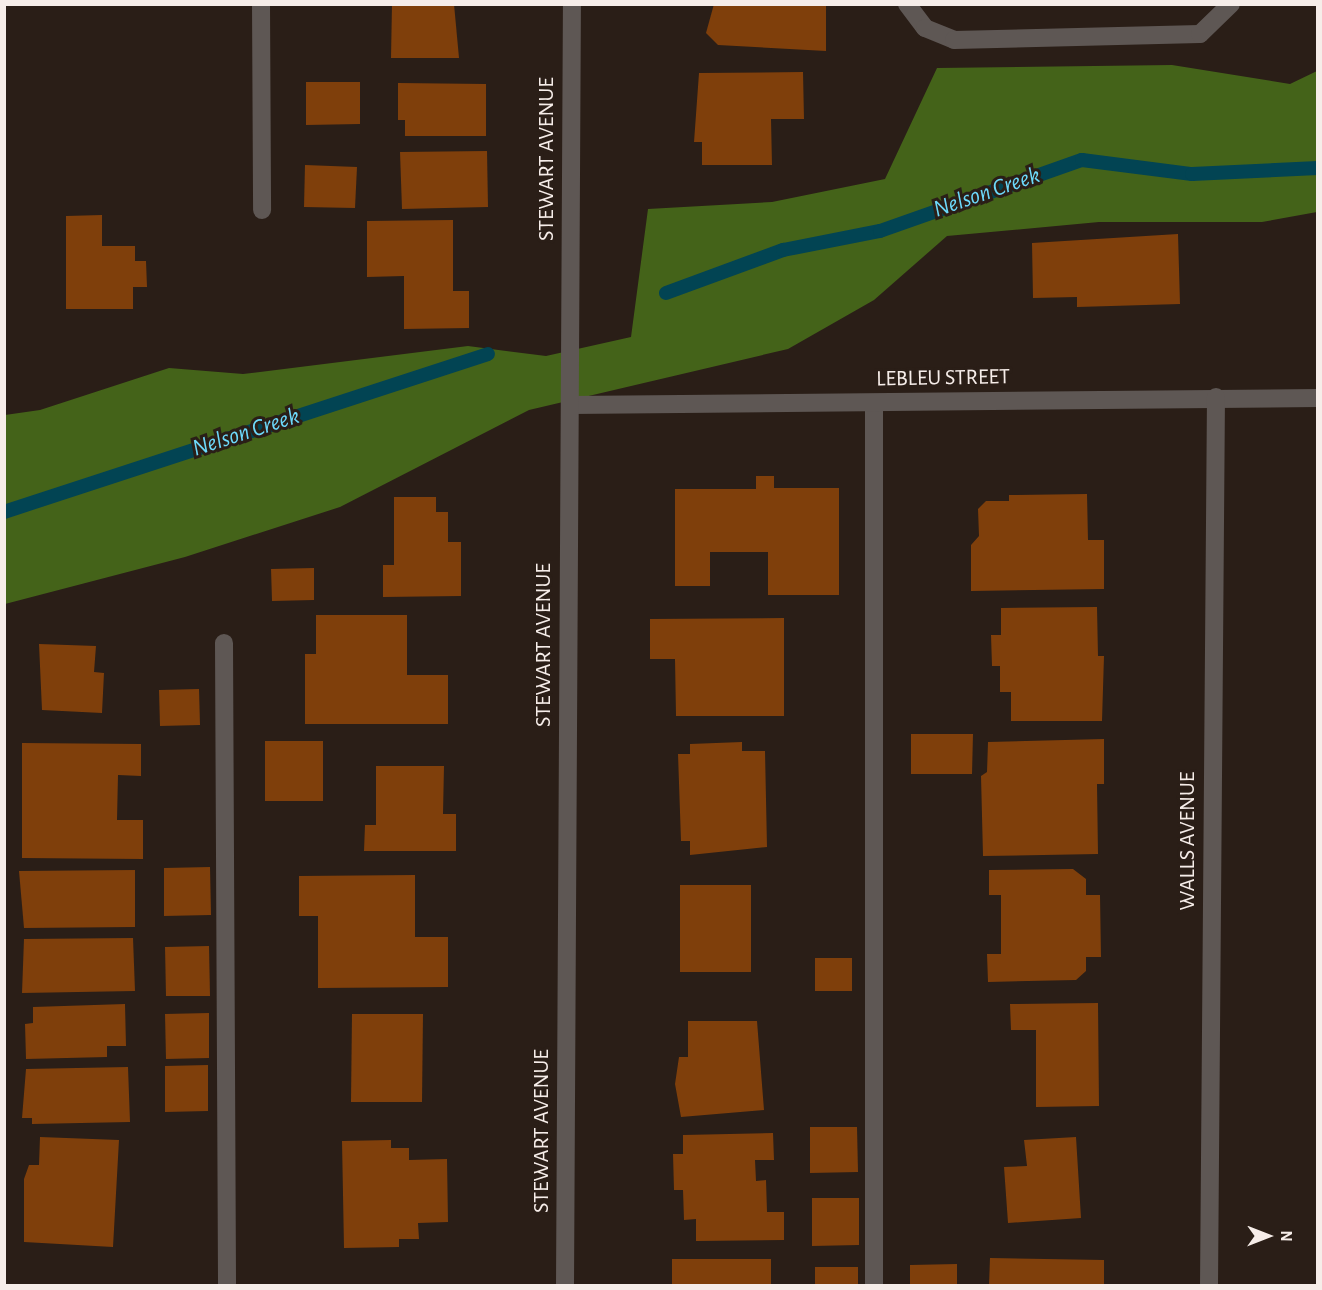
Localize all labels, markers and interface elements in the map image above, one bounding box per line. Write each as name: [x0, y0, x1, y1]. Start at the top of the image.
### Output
street label: STEWART AVENUE: [534, 77, 560, 241]
water label: Nelson Creek: [930, 161, 1044, 225]
street label: LEBLEU STREET: [876, 364, 1010, 392]
water label: Nelson Creek: [189, 402, 303, 464]
street label: STEWART AVENUE: [531, 563, 557, 727]
street label: WALLS AVENUE: [1175, 772, 1201, 910]
street label: STEWART AVENUE: [529, 1049, 555, 1213]
north arrow: [1238, 1206, 1298, 1266]
text: N: [1278, 1230, 1294, 1242]

